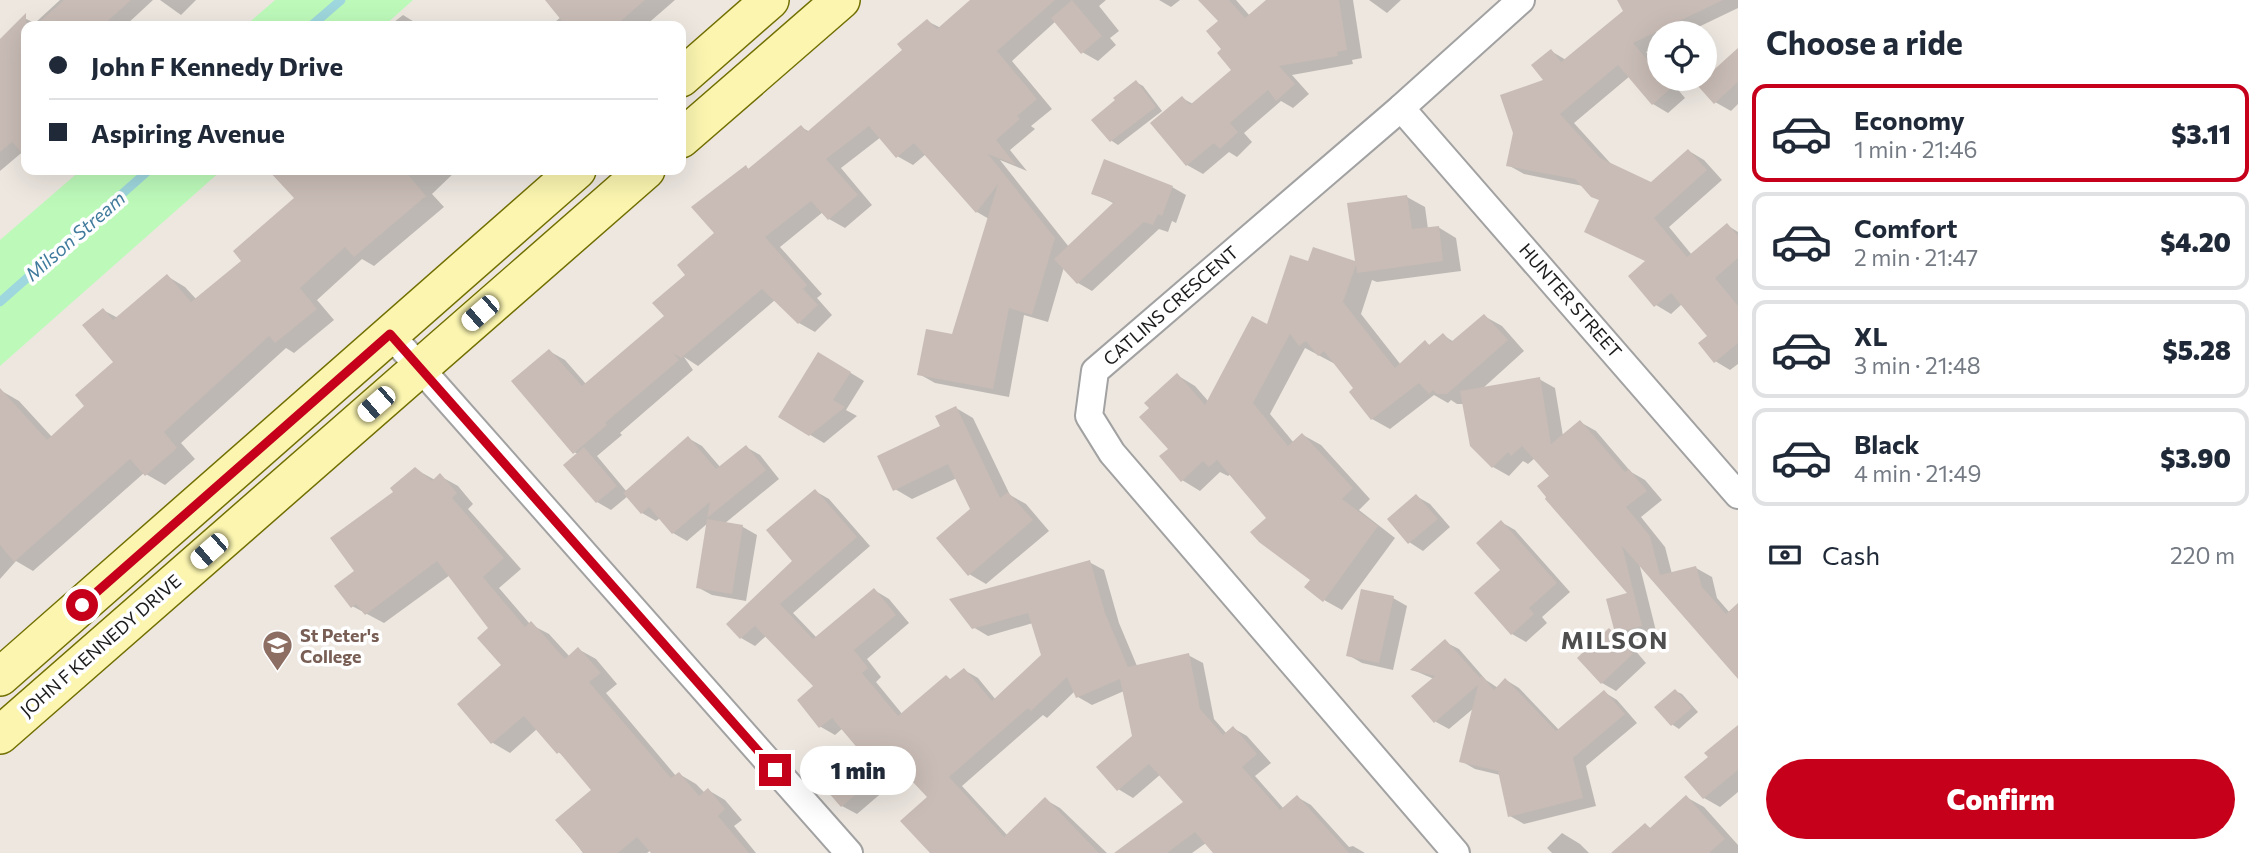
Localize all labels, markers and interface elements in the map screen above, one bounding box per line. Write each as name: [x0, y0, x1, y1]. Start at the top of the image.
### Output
map controls: [1647, 21, 1717, 91]
button: locate: [1647, 21, 1717, 91]
text: Choose a ride: [1766, 22, 1963, 62]
text: John F Kennedy Drive: [91, 50, 343, 81]
icon: car: [1770, 102, 1833, 165]
text: Economy: [1854, 104, 1965, 135]
text: Aspiring Avenue: [91, 117, 285, 148]
text: $3.11: [2171, 118, 2231, 149]
text: 1 min · 21:46: [1854, 135, 1977, 163]
water label: Milson Stream: [20, 186, 129, 285]
icon: car: [1770, 210, 1833, 273]
text: Comfort: [1854, 212, 1957, 243]
text: $4.20: [2160, 226, 2231, 257]
street label: HUNTER STREET: [1515, 238, 1627, 362]
street label: CATLINS CRESCENT: [1098, 241, 1242, 370]
text: 2 min · 21:47: [1854, 243, 1978, 271]
car: [458, 291, 503, 335]
icon: car: [1770, 318, 1833, 381]
text: XL: [1854, 320, 1888, 351]
text: $5.28: [2163, 334, 2231, 365]
text: 3 min · 21:48: [1854, 351, 1981, 379]
car: [354, 382, 399, 426]
icon: car: [1770, 426, 1833, 489]
text: Black: [1854, 428, 1920, 459]
text: $3.90: [2160, 442, 2231, 473]
text: 4 min · 21:49: [1854, 459, 1981, 487]
car: [187, 529, 232, 573]
icon: cash: [1766, 536, 1804, 574]
text: Cash: [1822, 539, 1880, 570]
text: 220 m: [2170, 541, 2235, 569]
street label: JOHN F KENNEDY DRIVE: [15, 569, 185, 721]
route start: [66, 589, 98, 621]
place label: St Peter's College: [300, 624, 379, 667]
district label: MILSON: [1561, 625, 1669, 654]
school or university icon: St Peter's College: [260, 629, 294, 673]
callout: 1 min: [800, 746, 915, 794]
route end: [759, 754, 791, 786]
text: 1 min: [830, 756, 886, 784]
button: Confirm: [1766, 759, 2235, 839]

